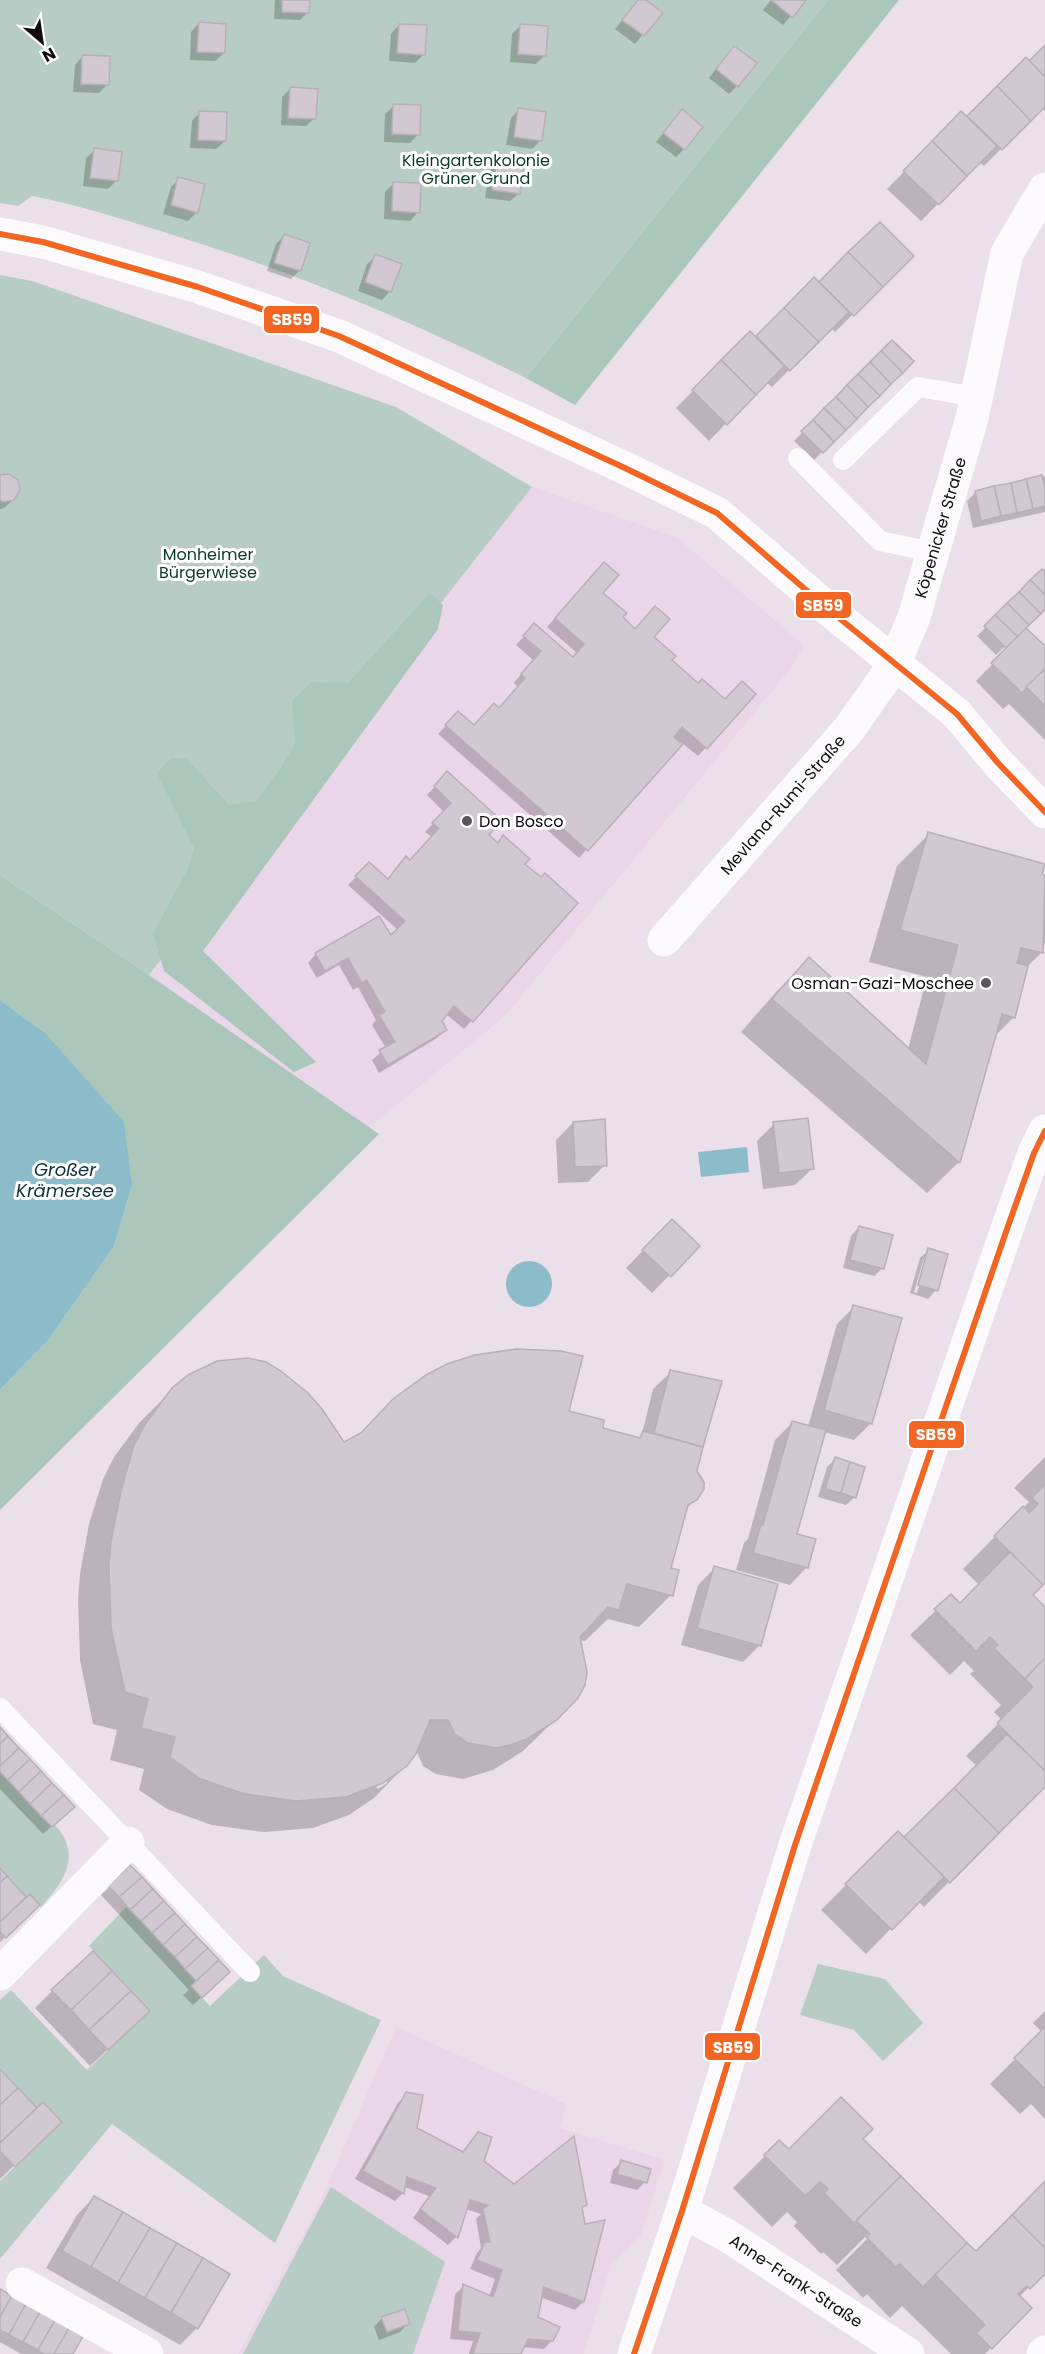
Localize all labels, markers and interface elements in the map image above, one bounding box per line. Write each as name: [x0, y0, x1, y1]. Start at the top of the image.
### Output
north arrow: [12, 12, 72, 72]
text: N: [38, 42, 60, 68]
park label: Kleingartenkolonie Grüner Grund: [402, 149, 550, 190]
line badge: SB59: [263, 305, 320, 334]
text: SB59: [272, 308, 312, 331]
street label: Köpenicker Straße: [909, 454, 972, 601]
park label: Monheimer Bürgerwiese: [159, 543, 257, 584]
line badge: SB59: [795, 591, 852, 619]
text: SB59: [803, 594, 843, 617]
street label: Mevlana-Rumi-Straße: [715, 730, 851, 880]
place label: Don Bosco: [479, 810, 563, 833]
marker: Don Bosco: [460, 814, 474, 828]
place label: Osman-Gazi-Moschee: [791, 972, 974, 995]
marker: Osman-Gazi-Moschee: [979, 976, 993, 990]
water label: Großer Krämersee: [16, 1157, 114, 1203]
line badge: SB59: [908, 1420, 965, 1449]
text: SB59: [916, 1423, 956, 1446]
line badge: SB59: [704, 2032, 761, 2061]
text: SB59: [713, 2036, 753, 2059]
street label: Anne-Frank-Straße: [725, 2229, 867, 2333]

